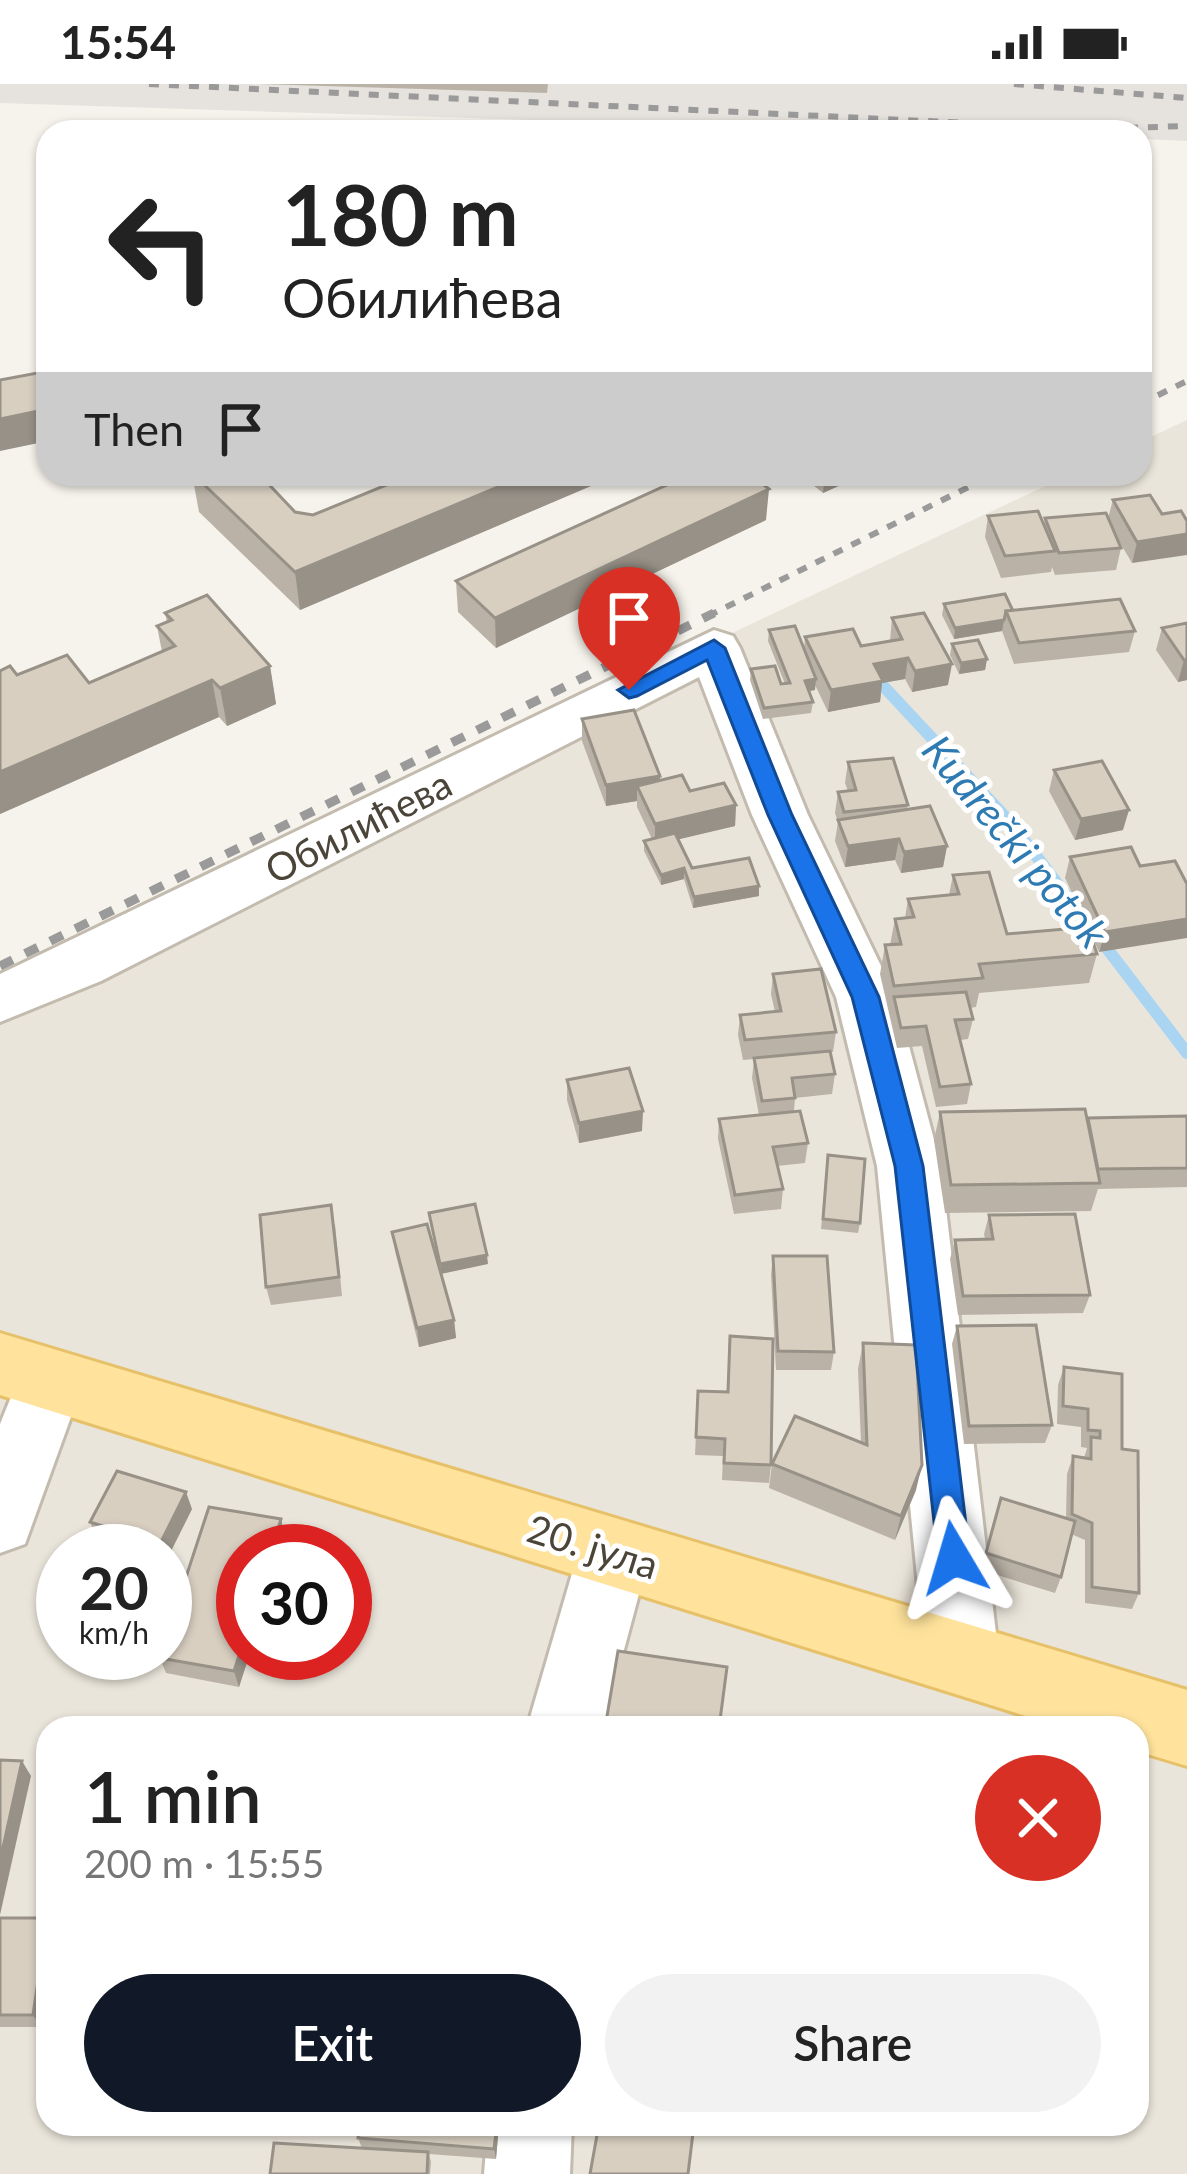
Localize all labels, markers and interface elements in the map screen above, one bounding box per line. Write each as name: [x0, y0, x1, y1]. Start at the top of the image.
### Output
text: 15:54: [60, 15, 176, 69]
text: 180 m: [282, 163, 519, 264]
icon: left: [84, 168, 240, 324]
text: Обилићева: [282, 265, 563, 330]
icon: arrive: [208, 396, 274, 462]
text: Then: [84, 402, 184, 456]
pin: [578, 567, 680, 690]
icon: arrive: [596, 585, 662, 651]
water label: Kudrečki potok: [913, 725, 1120, 958]
street label: Обилићева: [257, 759, 459, 893]
position arrow: [891, 1495, 1017, 1621]
street label: 20. јула: [522, 1504, 664, 1588]
speed limit sign: 30: [216, 1524, 372, 1680]
text: 20: [79, 1551, 149, 1623]
text: km/h: [79, 1614, 149, 1650]
text: 1 min: [84, 1752, 262, 1838]
button: close: [975, 1755, 1101, 1881]
text: 200 m · 15:55: [84, 1840, 324, 1886]
button: Exit: [84, 1974, 581, 2112]
button: Share: [605, 1974, 1101, 2112]

